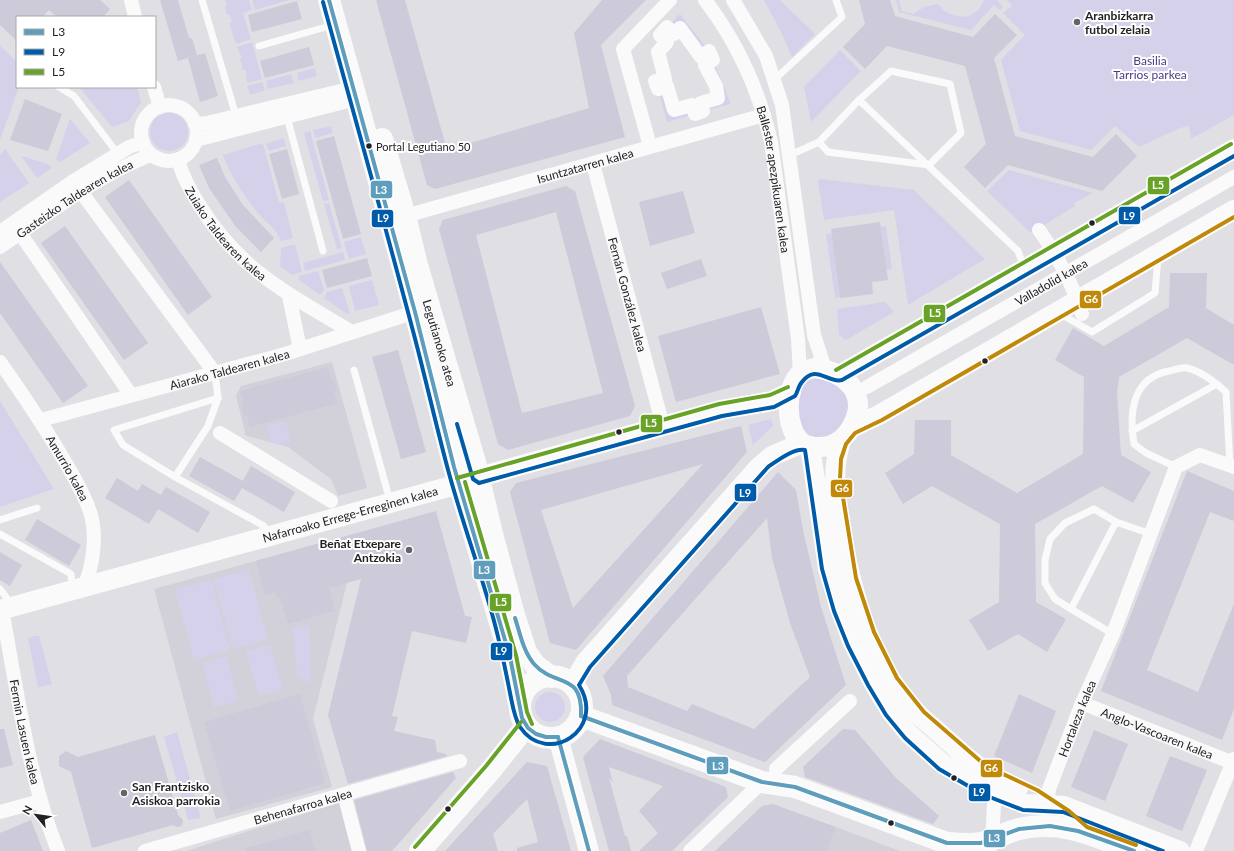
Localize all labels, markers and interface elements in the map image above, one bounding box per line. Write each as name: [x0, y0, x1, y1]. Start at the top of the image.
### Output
place label: Aranbizkarra futbol zelaia: [1084, 8, 1153, 37]
legend: [16, 16, 156, 88]
marker: Aranbizkarra futbol zelaia: [1072, 17, 1082, 27]
text: L3: [52, 24, 65, 39]
text: L9: [52, 44, 65, 59]
park label: Basilia Tarrios parkea: [1113, 53, 1187, 82]
text: L5: [52, 64, 65, 79]
street label: Ballester apezpikuaren kalea: [754, 104, 794, 254]
place label: Portal Legutiano 50: [376, 140, 471, 153]
marker: Portal Legutiano 50: [364, 141, 374, 151]
street label: Isuntzatarren kalea: [535, 145, 635, 186]
street label: Gasteizko Taldearen kalea: [13, 156, 135, 241]
line badge: L5: [1147, 176, 1170, 195]
text: L5: [1152, 178, 1164, 191]
line badge: L3: [370, 180, 393, 199]
text: L3: [375, 183, 387, 196]
street label: Zuiako Taldearen kalea: [182, 184, 270, 283]
line badge: L9: [1118, 206, 1141, 225]
line badge: L9: [371, 209, 394, 228]
text: L9: [1123, 209, 1135, 222]
text: L9: [377, 211, 389, 224]
unlabelled marker: [1087, 218, 1097, 228]
street label: Fernán González kalea: [605, 235, 650, 353]
street label: Valladolid kalea: [1012, 255, 1090, 308]
line badge: G6: [1079, 290, 1102, 309]
text: G6: [1084, 292, 1099, 305]
street label: Legutianoko atea: [420, 298, 460, 388]
line badge: L5: [923, 304, 946, 323]
text: L5: [929, 306, 941, 319]
street label: Aiarako Taldearen kalea: [168, 346, 291, 392]
unlabelled marker: [980, 356, 990, 366]
line badge: L5: [640, 414, 663, 433]
text: L5: [645, 416, 657, 429]
unlabelled marker: [614, 427, 624, 437]
street label: Amurrio kalea: [43, 432, 93, 503]
line badge: G6: [830, 479, 853, 498]
text: G6: [835, 481, 850, 494]
street label: Nafarroako Errege-Erreginen kalea: [261, 483, 439, 545]
line badge: L9: [734, 483, 757, 502]
text: L9: [739, 486, 751, 499]
place label: Beñat Etxepare Antzokia: [319, 536, 402, 565]
marker: Beñat Etxepare Antzokia: [404, 545, 414, 555]
line badge: L3: [473, 560, 496, 580]
text: L3: [478, 563, 490, 576]
line badge: L5: [489, 593, 512, 612]
text: L5: [495, 595, 507, 608]
line badge: L9: [490, 642, 513, 661]
text: L9: [495, 644, 507, 657]
street label: Fermin Lasuen kalea: [7, 678, 44, 786]
street label: Hortaleza kalea: [1055, 678, 1099, 759]
street label: Anglo-Vascoaren kalea: [1099, 704, 1215, 762]
line badge: L3: [706, 756, 729, 775]
text: L3: [712, 759, 724, 772]
line badge: G6: [980, 759, 1003, 778]
text: G6: [984, 761, 999, 774]
unlabelled marker: [949, 773, 959, 783]
place label: San Frantzisko Asiskoa parrokia: [131, 779, 220, 808]
line badge: L9: [968, 783, 991, 802]
street label: Behenafarroa kalea: [252, 785, 354, 827]
text: L9: [973, 785, 985, 798]
marker: San Frantzisko Asiskoa parrokia: [119, 788, 129, 798]
north arrow: [16, 795, 56, 835]
text: N: [19, 803, 35, 817]
unlabelled marker: [443, 804, 453, 814]
unlabelled marker: [886, 818, 896, 828]
line badge: L3: [983, 829, 1006, 848]
text: L3: [988, 831, 1000, 844]

